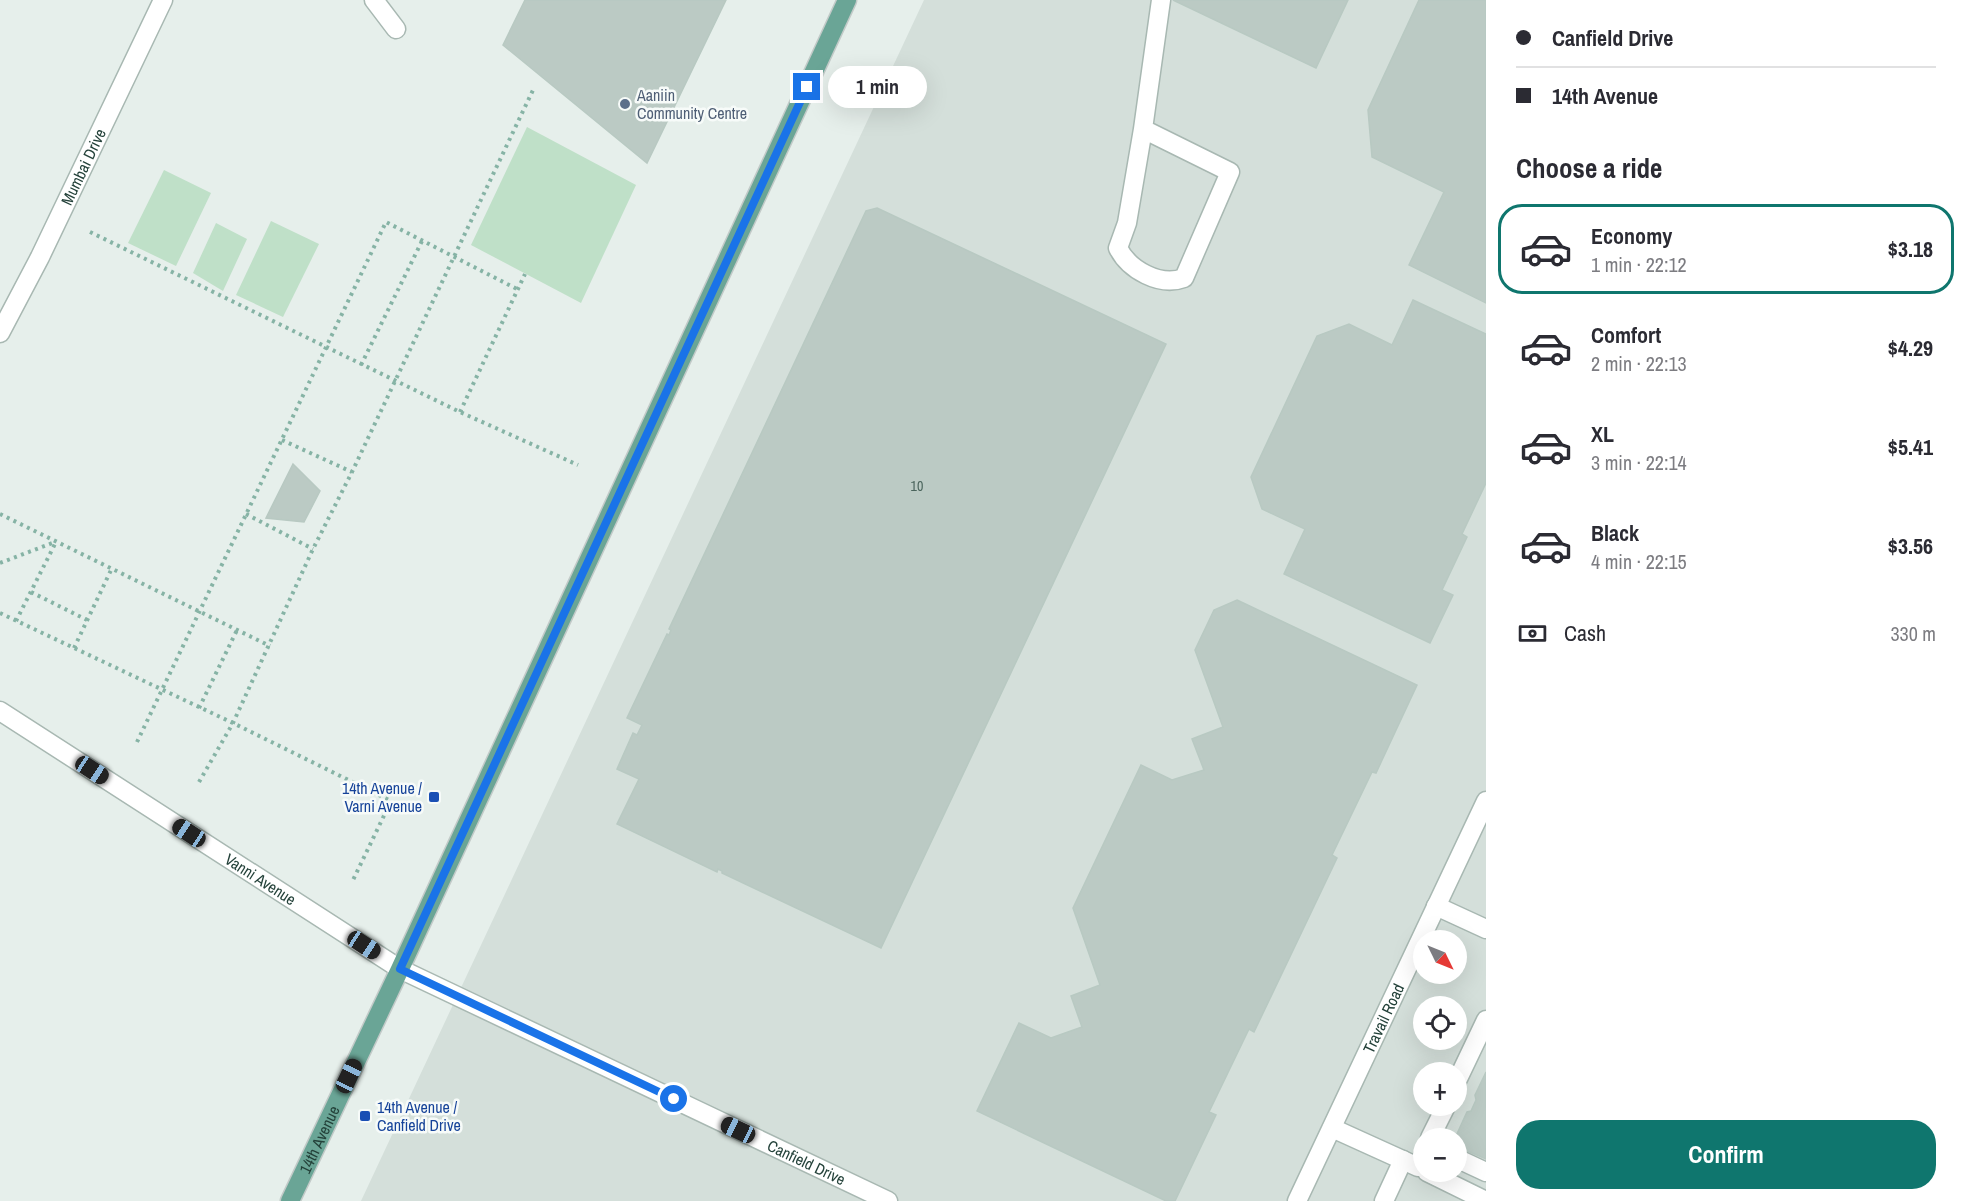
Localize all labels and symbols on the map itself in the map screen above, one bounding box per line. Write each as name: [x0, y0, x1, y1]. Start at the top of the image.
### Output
callout: 1 min: [828, 66, 927, 108]
route end: [793, 73, 820, 100]
place label: Aaniin Community Centre: [636, 84, 747, 124]
marker: Aaniin Community Centre: [618, 97, 632, 111]
street label: Mumbai Drive: [56, 125, 111, 209]
house number: 10: [911, 477, 923, 495]
car: [72, 753, 112, 787]
place label: 14th Avenue / Varni Avenue: [342, 777, 422, 817]
marker: 14th Avenue / Varni Avenue: [427, 790, 441, 804]
car: [169, 816, 209, 850]
street label: Vanni Avenue: [221, 848, 300, 910]
car: [344, 928, 384, 962]
north arrow: [1413, 930, 1467, 984]
street label: Travail Road: [1357, 980, 1409, 1057]
car: [333, 1056, 365, 1096]
route start: [660, 1085, 687, 1112]
place label: 14th Avenue / Canfield Drive: [377, 1096, 461, 1136]
street label: 14th Avenue: [294, 1102, 345, 1177]
marker: 14th Avenue / Canfield Drive: [358, 1109, 372, 1123]
car: [718, 1114, 758, 1146]
street label: Canfield Drive: [764, 1134, 849, 1190]

